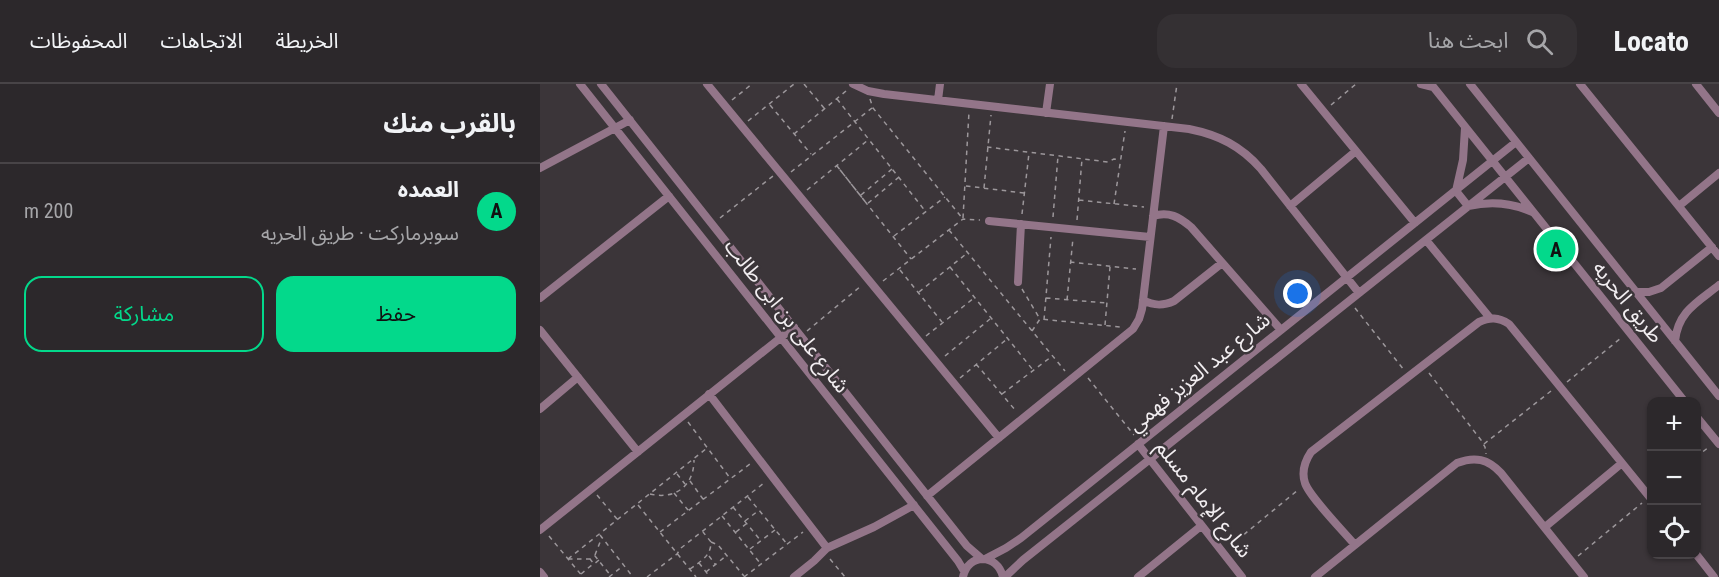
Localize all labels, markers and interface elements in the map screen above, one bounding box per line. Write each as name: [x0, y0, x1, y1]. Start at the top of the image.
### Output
search box: [1157, 14, 1577, 68]
icon: search: [1523, 25, 1556, 58]
text: Locato: [1613, 25, 1689, 58]
text: ابحث هنا: [1428, 28, 1508, 53]
text: المحفوظات: [30, 29, 127, 53]
text: الاتجاهات: [160, 29, 242, 53]
text: الخريطة: [275, 29, 338, 53]
text: بالقرب منك: [383, 108, 516, 138]
text: العمده: [398, 177, 459, 202]
text: 200 m: [24, 199, 73, 223]
text: A: [491, 199, 502, 223]
text: سوبرماركت · طريق الحريه: [261, 221, 459, 245]
pin: A: [1536, 226, 1576, 272]
street label: شارع على بن ابى طالب: [717, 234, 854, 399]
street label: طريق الحريه: [1587, 256, 1668, 348]
button: مشاركة: [24, 276, 264, 352]
button: حفظ: [276, 276, 516, 352]
your location: [1283, 279, 1312, 308]
street label: شارع عبد العزيز فهمي: [1123, 307, 1277, 440]
map controls: [1647, 397, 1701, 559]
button: +: [1647, 397, 1701, 451]
street label: شارع الإمام مسلم: [1148, 436, 1257, 565]
button: −: [1647, 451, 1701, 505]
button: locate: [1647, 505, 1701, 559]

